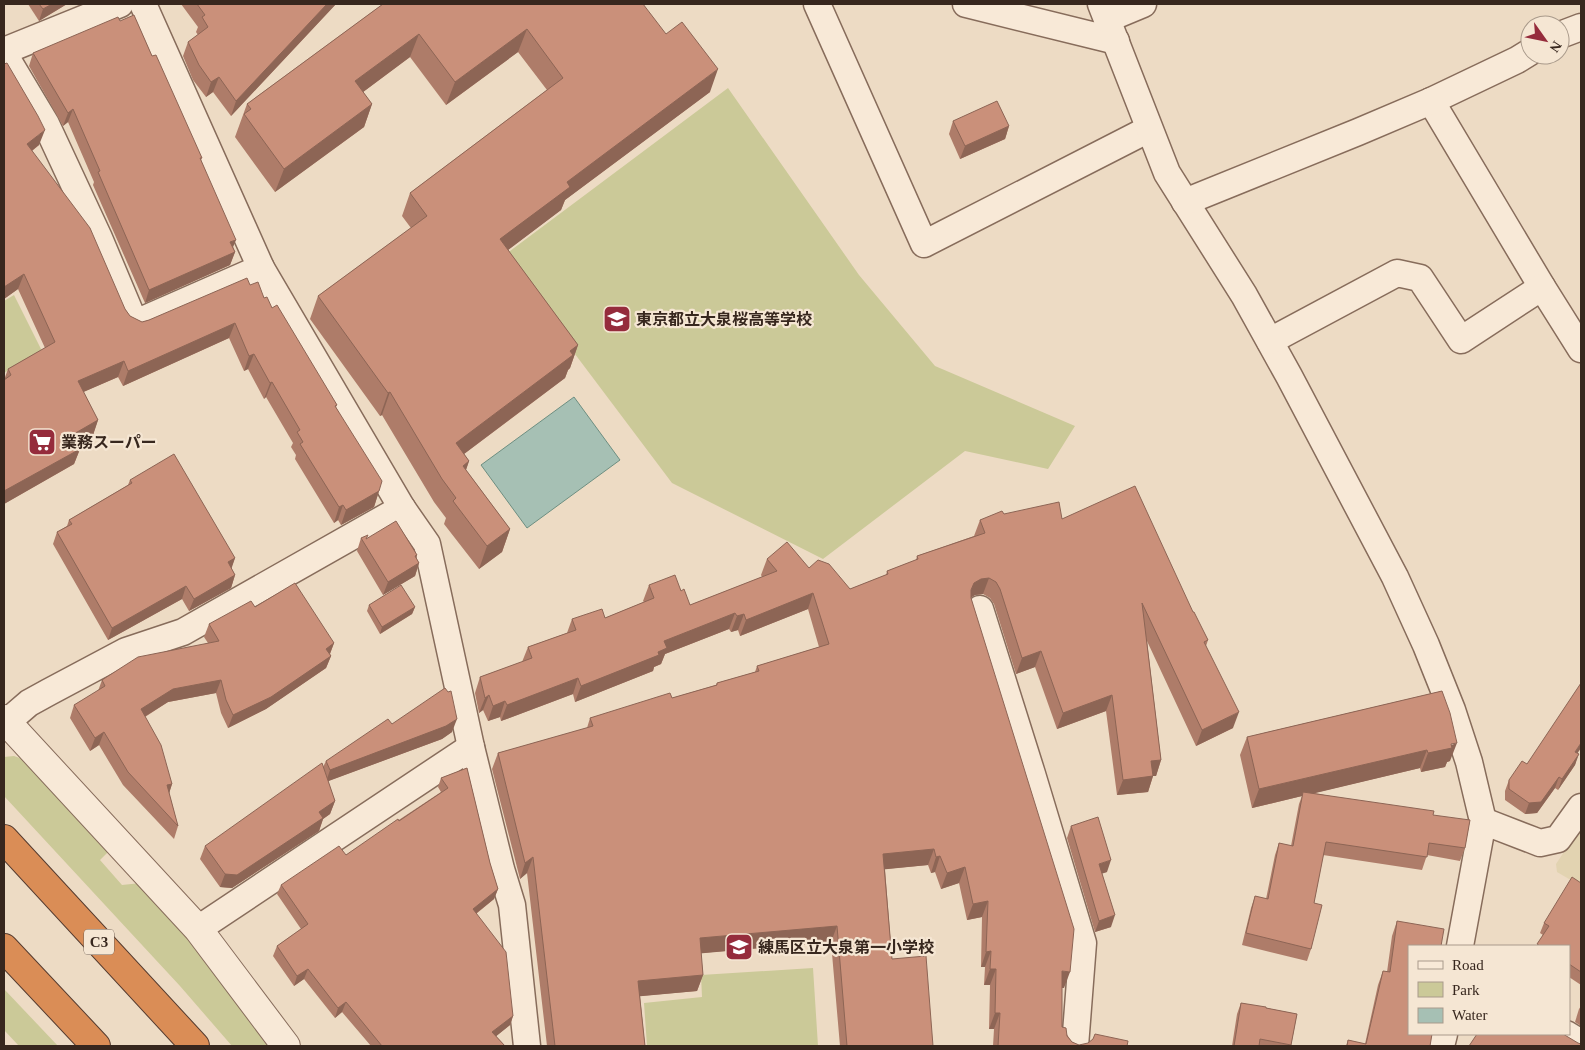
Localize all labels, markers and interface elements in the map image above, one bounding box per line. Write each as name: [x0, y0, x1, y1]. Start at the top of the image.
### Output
north arrow: [1520, 15, 1570, 65]
text: N: [1546, 38, 1565, 55]
school or university icon: 東京都立大泉桜高等学校: [602, 304, 632, 334]
place label: 東京都立大泉桜高等学校: [636, 311, 812, 328]
supermarket icon: 業務スーパー: [27, 427, 57, 457]
place label: 業務スーパー: [61, 434, 157, 451]
road number: C3: [84, 930, 114, 954]
school or university icon: 練馬区立大泉第一小学校: [724, 932, 754, 962]
place label: 練馬区立大泉第一小学校: [758, 939, 934, 956]
legend: [1408, 945, 1570, 1035]
text: Road: [1452, 957, 1484, 973]
text: Park: [1452, 982, 1480, 998]
text: Water: [1452, 1007, 1487, 1023]

